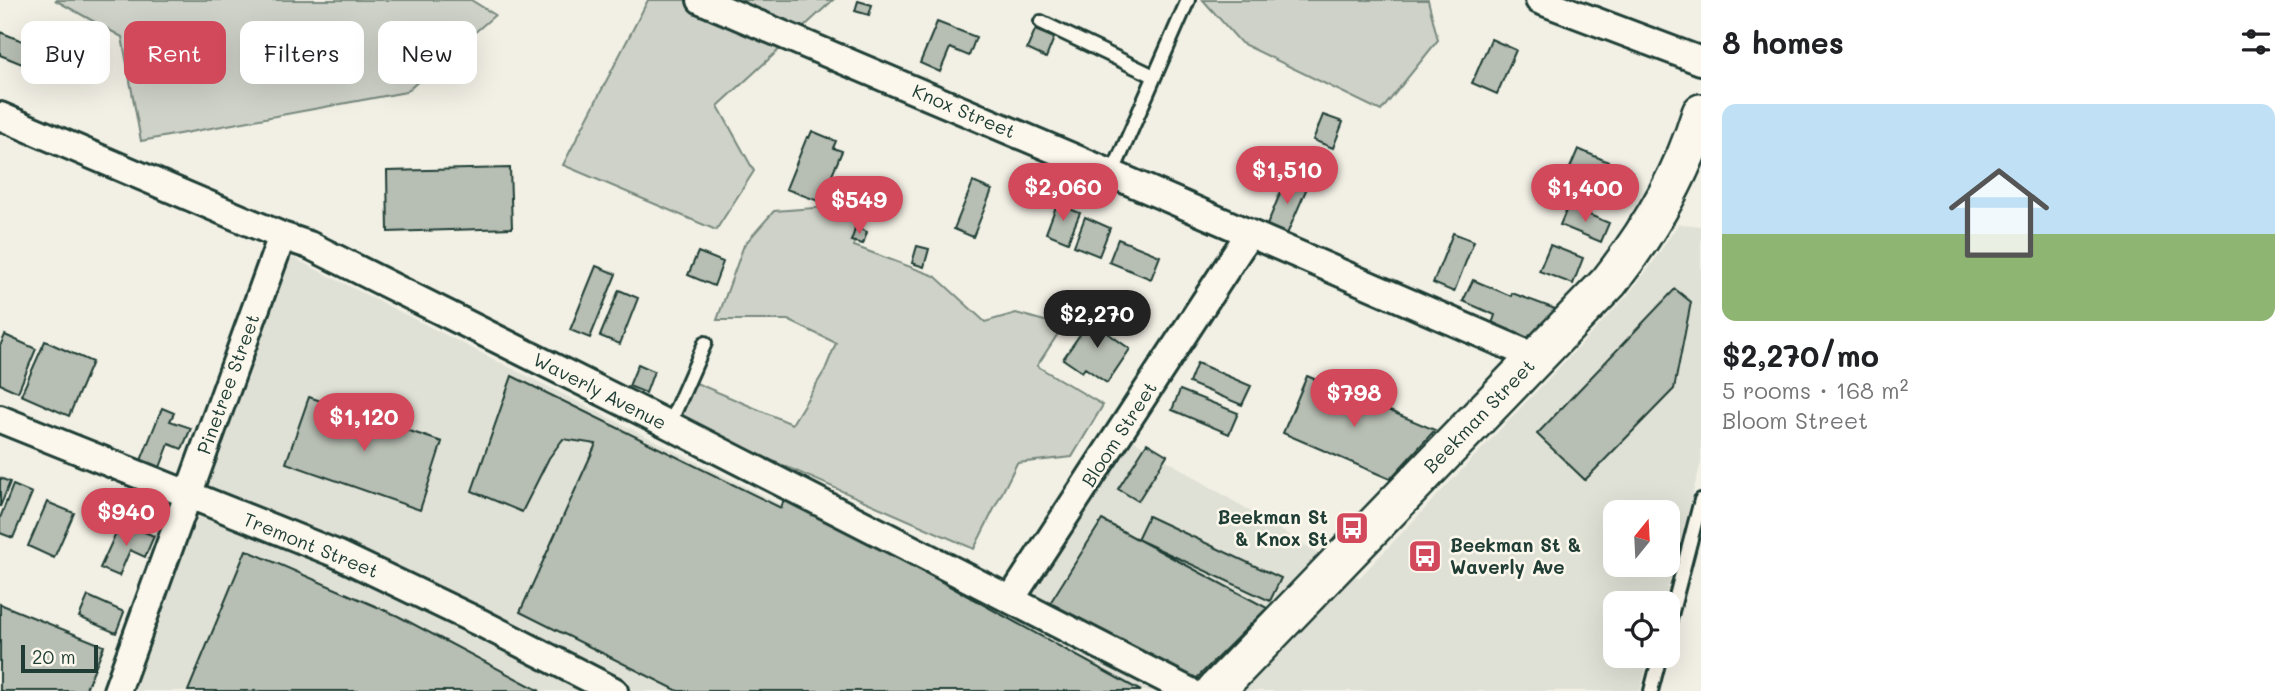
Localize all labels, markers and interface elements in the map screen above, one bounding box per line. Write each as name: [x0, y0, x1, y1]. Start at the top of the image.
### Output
chip: Buy: [21, 21, 110, 84]
chip: Rent: [124, 21, 226, 84]
chip: Filters: [240, 21, 364, 84]
chip: New: [378, 21, 477, 84]
text: 8 homes: [1722, 22, 1844, 62]
icon: filters: [2237, 23, 2275, 61]
street label: Knox Street: [909, 78, 1020, 143]
pin: $1,510: [1230, 146, 1344, 206]
icon: home: [1936, 150, 2062, 276]
text: $1,510: [1252, 154, 1322, 184]
pin: $2,060: [1006, 164, 1120, 223]
pin: $1,400: [1528, 164, 1642, 224]
text: $2,060: [1024, 171, 1102, 201]
text: $1,400: [1547, 172, 1623, 202]
pin: $549: [818, 176, 900, 236]
text: $549: [831, 184, 887, 214]
pin: $2,270: [1040, 290, 1154, 350]
text: $2,270: [1060, 298, 1134, 328]
street label: Pinetree Street: [191, 310, 265, 457]
text: $2,270/mo: [1722, 335, 1879, 375]
street label: Waverly Avenue: [529, 346, 671, 435]
street label: Beekman Street: [1418, 353, 1540, 478]
pin: $798: [1313, 370, 1395, 429]
text: 5 rooms · 168 m²: [1722, 375, 1908, 405]
street label: Bloom Street: [1075, 376, 1162, 491]
text: $798: [1326, 377, 1382, 407]
pin: $1,120: [307, 393, 421, 453]
text: $1,120: [329, 401, 399, 431]
text: Bloom Street: [1722, 405, 1868, 435]
pin: $940: [85, 489, 167, 548]
text: $940: [97, 496, 155, 526]
north arrow: [1603, 500, 1680, 578]
map controls: [1603, 500, 1680, 668]
place label: Beekman St & Knox St: [1217, 504, 1328, 551]
street label: Tremont Street: [240, 506, 383, 583]
bus stop icon: Beekman St & Knox St: [1333, 509, 1371, 547]
place label: Beekman St & Waverly Ave: [1450, 532, 1582, 579]
bus stop icon: Beekman St & Waverly Ave: [1406, 537, 1444, 575]
button: locate: [1603, 591, 1680, 668]
scale bar: [21, 642, 98, 674]
text: 20 m: [32, 644, 76, 669]

